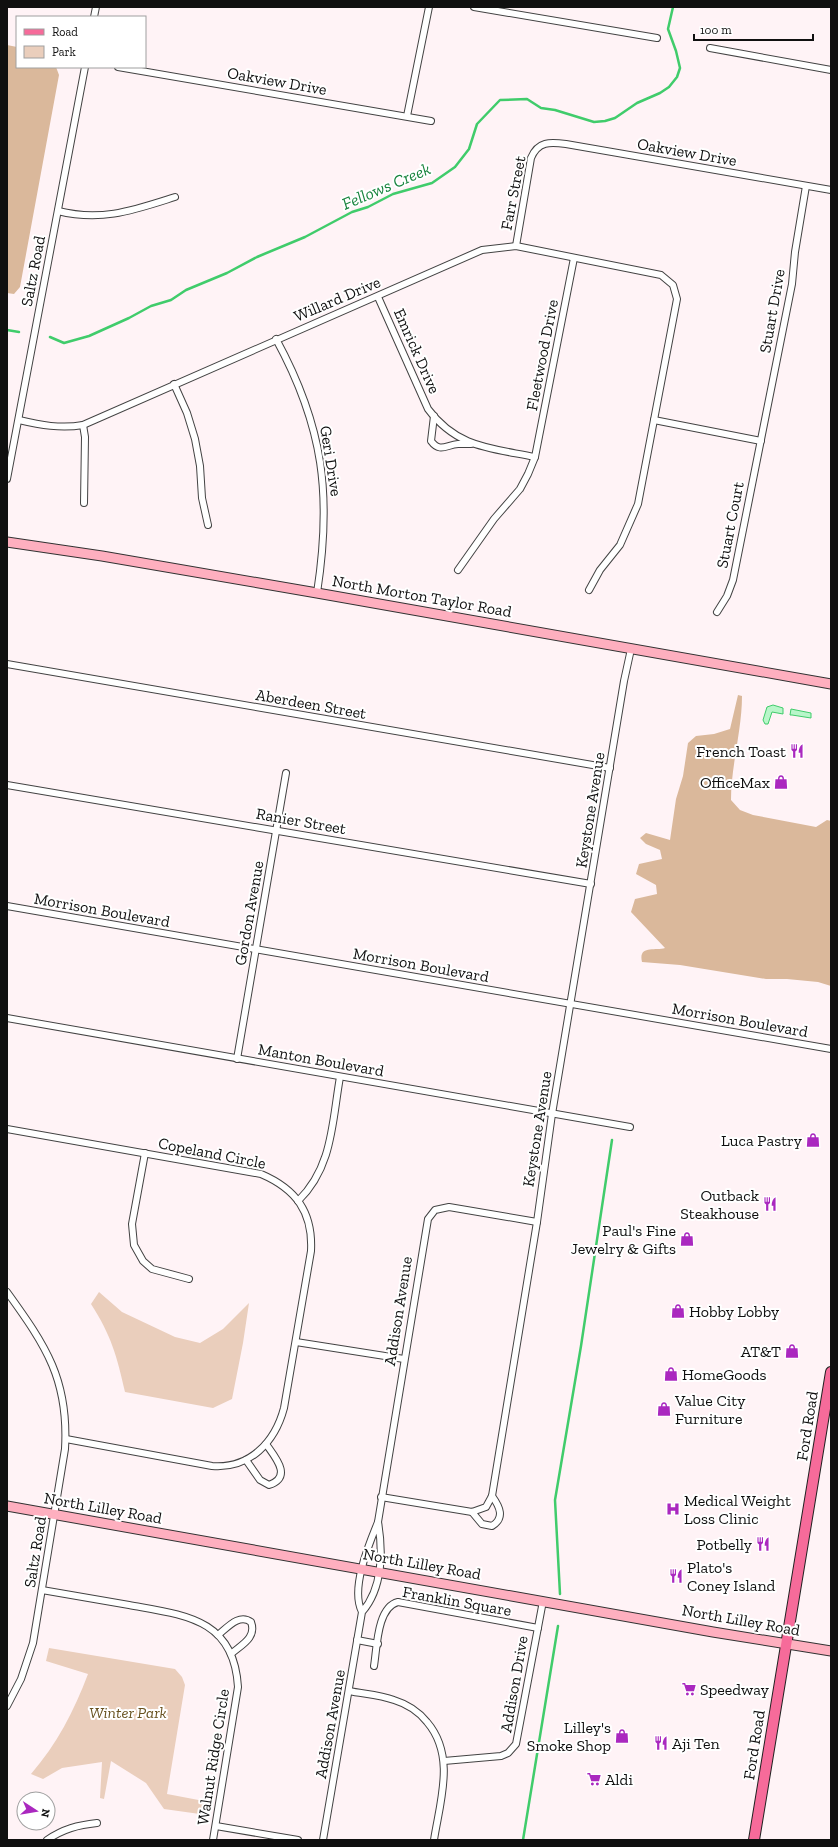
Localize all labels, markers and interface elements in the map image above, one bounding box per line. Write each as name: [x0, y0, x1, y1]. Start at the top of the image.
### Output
legend: [16, 16, 146, 68]
scale bar: [694, 16, 813, 42]
text: 100 m: [700, 23, 732, 37]
text: Road: [52, 25, 78, 39]
text: Park: [52, 45, 77, 59]
street label: Oakview Drive: [226, 63, 328, 99]
street label: Oakview Drive: [636, 134, 738, 170]
street label: Farr Street: [496, 154, 530, 232]
water label: Fellows Creek: [339, 158, 434, 214]
street label: Saltz Road: [17, 234, 49, 308]
street label: Stuart Drive: [755, 267, 789, 355]
street label: Willard Drive: [291, 272, 383, 326]
street label: Fleetwood Drive: [522, 298, 562, 412]
street label: Emrick Drive: [390, 305, 444, 397]
street label: Geri Drive: [316, 424, 346, 498]
street label: Stuart Court: [712, 480, 748, 570]
street label: North Morton Taylor Road: [331, 571, 513, 621]
street label: Aberdeen Street: [254, 685, 368, 723]
place label: French Toast: [696, 742, 786, 761]
restaurant icon: French Toast: [789, 743, 805, 759]
street label: Keystone Avenue: [571, 751, 609, 869]
place label: OfficeMax: [700, 773, 770, 792]
shop icon: OfficeMax: [773, 774, 789, 790]
street label: Ranier Street: [255, 804, 348, 838]
street label: Gordon Avenue: [230, 859, 268, 967]
street label: Morrison Boulevard: [33, 889, 172, 931]
street label: Morrison Boulevard: [352, 944, 491, 986]
street label: Morrison Boulevard: [671, 999, 810, 1041]
street label: Manton Boulevard: [257, 1040, 386, 1080]
street label: Keystone Avenue: [518, 1070, 556, 1188]
place label: Luca Pastry: [721, 1131, 803, 1150]
shop icon: Luca Pastry: [805, 1132, 821, 1148]
street label: Copeland Circle: [157, 1133, 267, 1173]
place label: Outback Steakhouse: [680, 1186, 760, 1223]
restaurant icon: Outback Steakhouse: [762, 1196, 778, 1212]
place label: Paul's Fine Jewelry & Gifts: [571, 1221, 676, 1258]
shop icon: Paul's Fine Jewelry & Gifts: [679, 1231, 695, 1247]
street label: Addison Avenue: [380, 1255, 416, 1367]
place label: Hobby Lobby: [689, 1302, 780, 1321]
shop icon: Hobby Lobby: [670, 1303, 686, 1319]
place label: AT&T: [741, 1342, 781, 1361]
shop icon: AT&T: [784, 1343, 800, 1359]
place label: HomeGoods: [682, 1365, 767, 1384]
shop icon: HomeGoods: [663, 1366, 679, 1382]
street label: Ford Road: [792, 1390, 822, 1462]
place label: Value City Furniture: [674, 1391, 746, 1428]
shop icon: Value City Furniture: [656, 1401, 672, 1417]
street label: North Lilley Road: [42, 1488, 164, 1528]
place label: Medical Weight Loss Clinic: [684, 1491, 791, 1528]
hospital icon: Medical Weight Loss Clinic: [665, 1501, 681, 1517]
street label: Saltz Road: [20, 1515, 50, 1589]
place label: Potbelly: [696, 1535, 753, 1554]
restaurant icon: Potbelly: [755, 1536, 771, 1552]
street label: North Lilley Road: [361, 1544, 483, 1584]
place label: Plato's Coney Island: [687, 1558, 776, 1595]
restaurant icon: Plato's Coney Island: [668, 1568, 684, 1584]
street label: Franklin Square: [401, 1582, 513, 1620]
street label: North Lilley Road: [680, 1600, 802, 1640]
street label: Addison Drive: [496, 1634, 532, 1734]
street label: Addison Avenue: [311, 1668, 349, 1780]
place label: Speedway: [700, 1680, 770, 1699]
supermarket icon: Speedway: [681, 1681, 697, 1697]
street label: Walnut Ridge Circle: [193, 1688, 233, 1826]
park label: Winter Park: [89, 1703, 167, 1722]
street label: Ford Road: [739, 1709, 769, 1781]
place label: Lilley's Smoke Shop: [527, 1718, 611, 1755]
shop icon: Lilley's Smoke Shop: [614, 1728, 630, 1744]
place label: Aji Ten: [672, 1734, 720, 1753]
restaurant icon: Aji Ten: [653, 1735, 669, 1751]
place label: Aldi: [605, 1770, 633, 1789]
supermarket icon: Aldi: [586, 1771, 602, 1787]
north arrow: [16, 1791, 56, 1831]
text: N: [38, 1808, 53, 1819]

